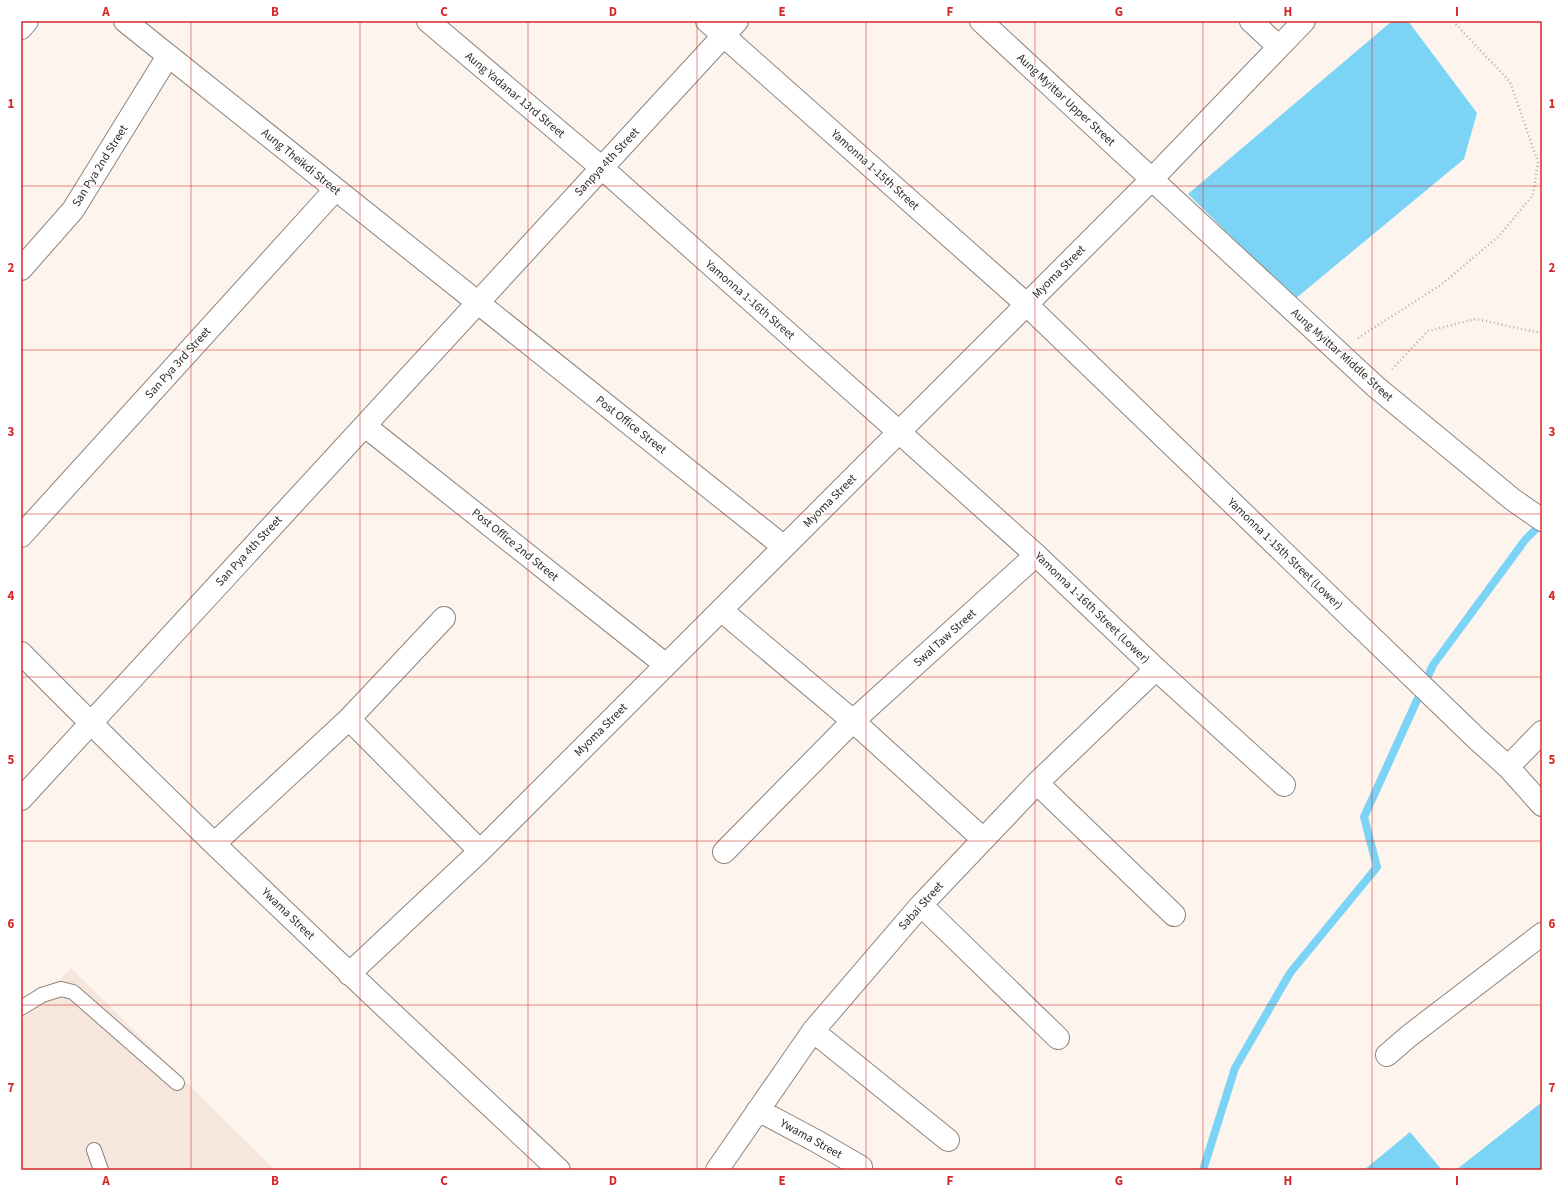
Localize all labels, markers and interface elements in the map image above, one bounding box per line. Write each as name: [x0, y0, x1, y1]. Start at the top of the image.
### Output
text: A: [101, 3, 110, 21]
text: B: [271, 3, 279, 21]
text: C: [440, 3, 448, 21]
text: D: [609, 3, 617, 21]
text: E: [778, 3, 786, 21]
text: F: [947, 3, 954, 21]
text: G: [1115, 3, 1123, 21]
text: H: [1284, 3, 1292, 21]
text: I: [1455, 3, 1459, 21]
street label: Aung Yadanar 13rd Street: [461, 48, 569, 142]
street label: Aung Myittar Upper Street: [1013, 50, 1119, 150]
text: 1: [8, 95, 15, 113]
text: 1: [1549, 95, 1556, 113]
street label: San Pya 2nd Street: [68, 122, 132, 210]
street label: Sanpya 4th Street: [571, 124, 643, 200]
street label: Aung Theikdi Street: [258, 125, 344, 199]
street label: Yamonna 1-15th Street: [826, 125, 923, 214]
street label: Myoma Street: [1029, 242, 1089, 302]
street label: Yamonna 1-16th Street: [701, 256, 798, 344]
text: 2: [8, 259, 15, 277]
text: 2: [1549, 259, 1556, 277]
street label: Aung Myittar Middle Street: [1287, 305, 1397, 405]
street label: San Pya 3rd Street: [141, 323, 215, 403]
street label: Post Office Street: [592, 392, 670, 458]
text: 3: [8, 423, 15, 441]
text: 3: [1549, 423, 1556, 441]
street label: Myoma Street: [800, 471, 860, 531]
street label: Yamonna 1-15th Street (Lower): [1223, 494, 1346, 614]
street label: Post Office 2nd Street: [468, 505, 562, 585]
street label: San Pya 4th Street: [212, 512, 286, 590]
street label: Yamonna 1-16th Street (Lower): [1030, 548, 1153, 668]
text: 4: [8, 587, 15, 605]
text: 4: [1549, 587, 1556, 605]
street label: Swal Taw Street: [910, 605, 980, 671]
street label: Myoma Street: [571, 700, 631, 760]
text: 5: [8, 751, 15, 769]
text: 5: [1549, 751, 1556, 769]
street label: Sabai Street: [894, 878, 948, 934]
street label: Ywama Street: [257, 883, 319, 944]
text: 6: [8, 915, 15, 933]
text: 6: [1549, 915, 1556, 933]
text: 7: [8, 1079, 15, 1097]
text: 7: [1549, 1079, 1556, 1097]
street label: Ywama Street: [776, 1114, 845, 1163]
text: A: [101, 1172, 110, 1190]
text: B: [271, 1172, 279, 1190]
text: C: [440, 1172, 448, 1190]
text: D: [609, 1172, 617, 1190]
text: E: [778, 1172, 786, 1190]
text: F: [947, 1172, 954, 1190]
text: G: [1115, 1172, 1123, 1190]
text: H: [1284, 1172, 1292, 1190]
text: I: [1455, 1172, 1459, 1190]

